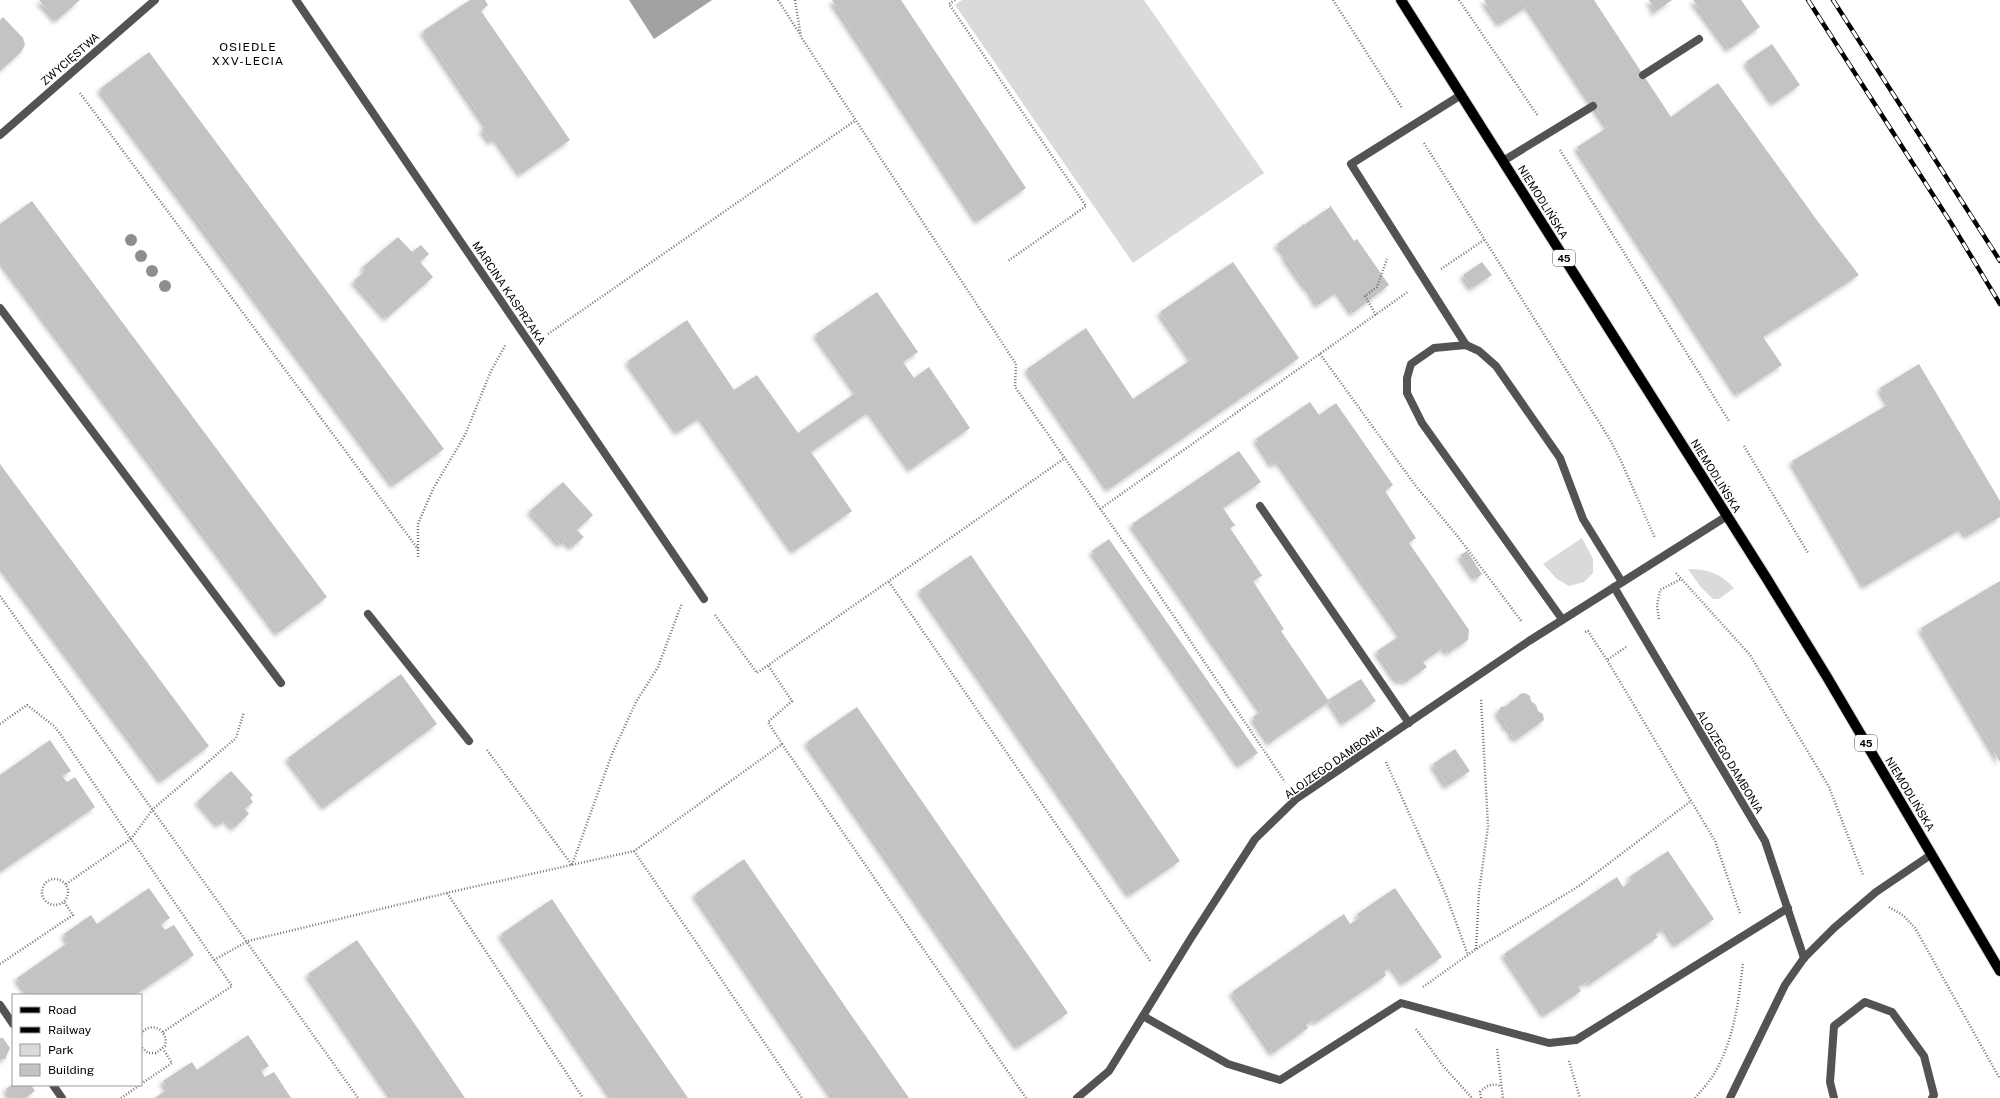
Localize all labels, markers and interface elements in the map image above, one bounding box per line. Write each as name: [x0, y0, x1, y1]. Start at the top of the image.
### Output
street label: ZWYCIĘSTWA: [38, 30, 102, 88]
district label: OSIEDLE XXV-LECIA: [212, 40, 284, 68]
street label: NIEMODLIŃSKA: [1516, 163, 1571, 241]
street label: MARCINA KASPRZAKA: [470, 239, 548, 347]
road number: 45: [1553, 250, 1575, 266]
street label: NIEMODLIŃSKA: [1689, 437, 1744, 515]
street label: ALOJZEGO DAMBONIA: [1694, 708, 1766, 816]
street label: ALOJZEGO DAMBONIA: [1282, 723, 1386, 801]
road number: 45: [1855, 735, 1877, 751]
street label: NIEMODLIŃSKA: [1883, 754, 1938, 833]
legend: [12, 994, 142, 1086]
text: Road: [48, 1003, 76, 1017]
text: Railway: [48, 1023, 92, 1037]
text: Park: [48, 1043, 74, 1057]
text: Building: [48, 1063, 94, 1077]

